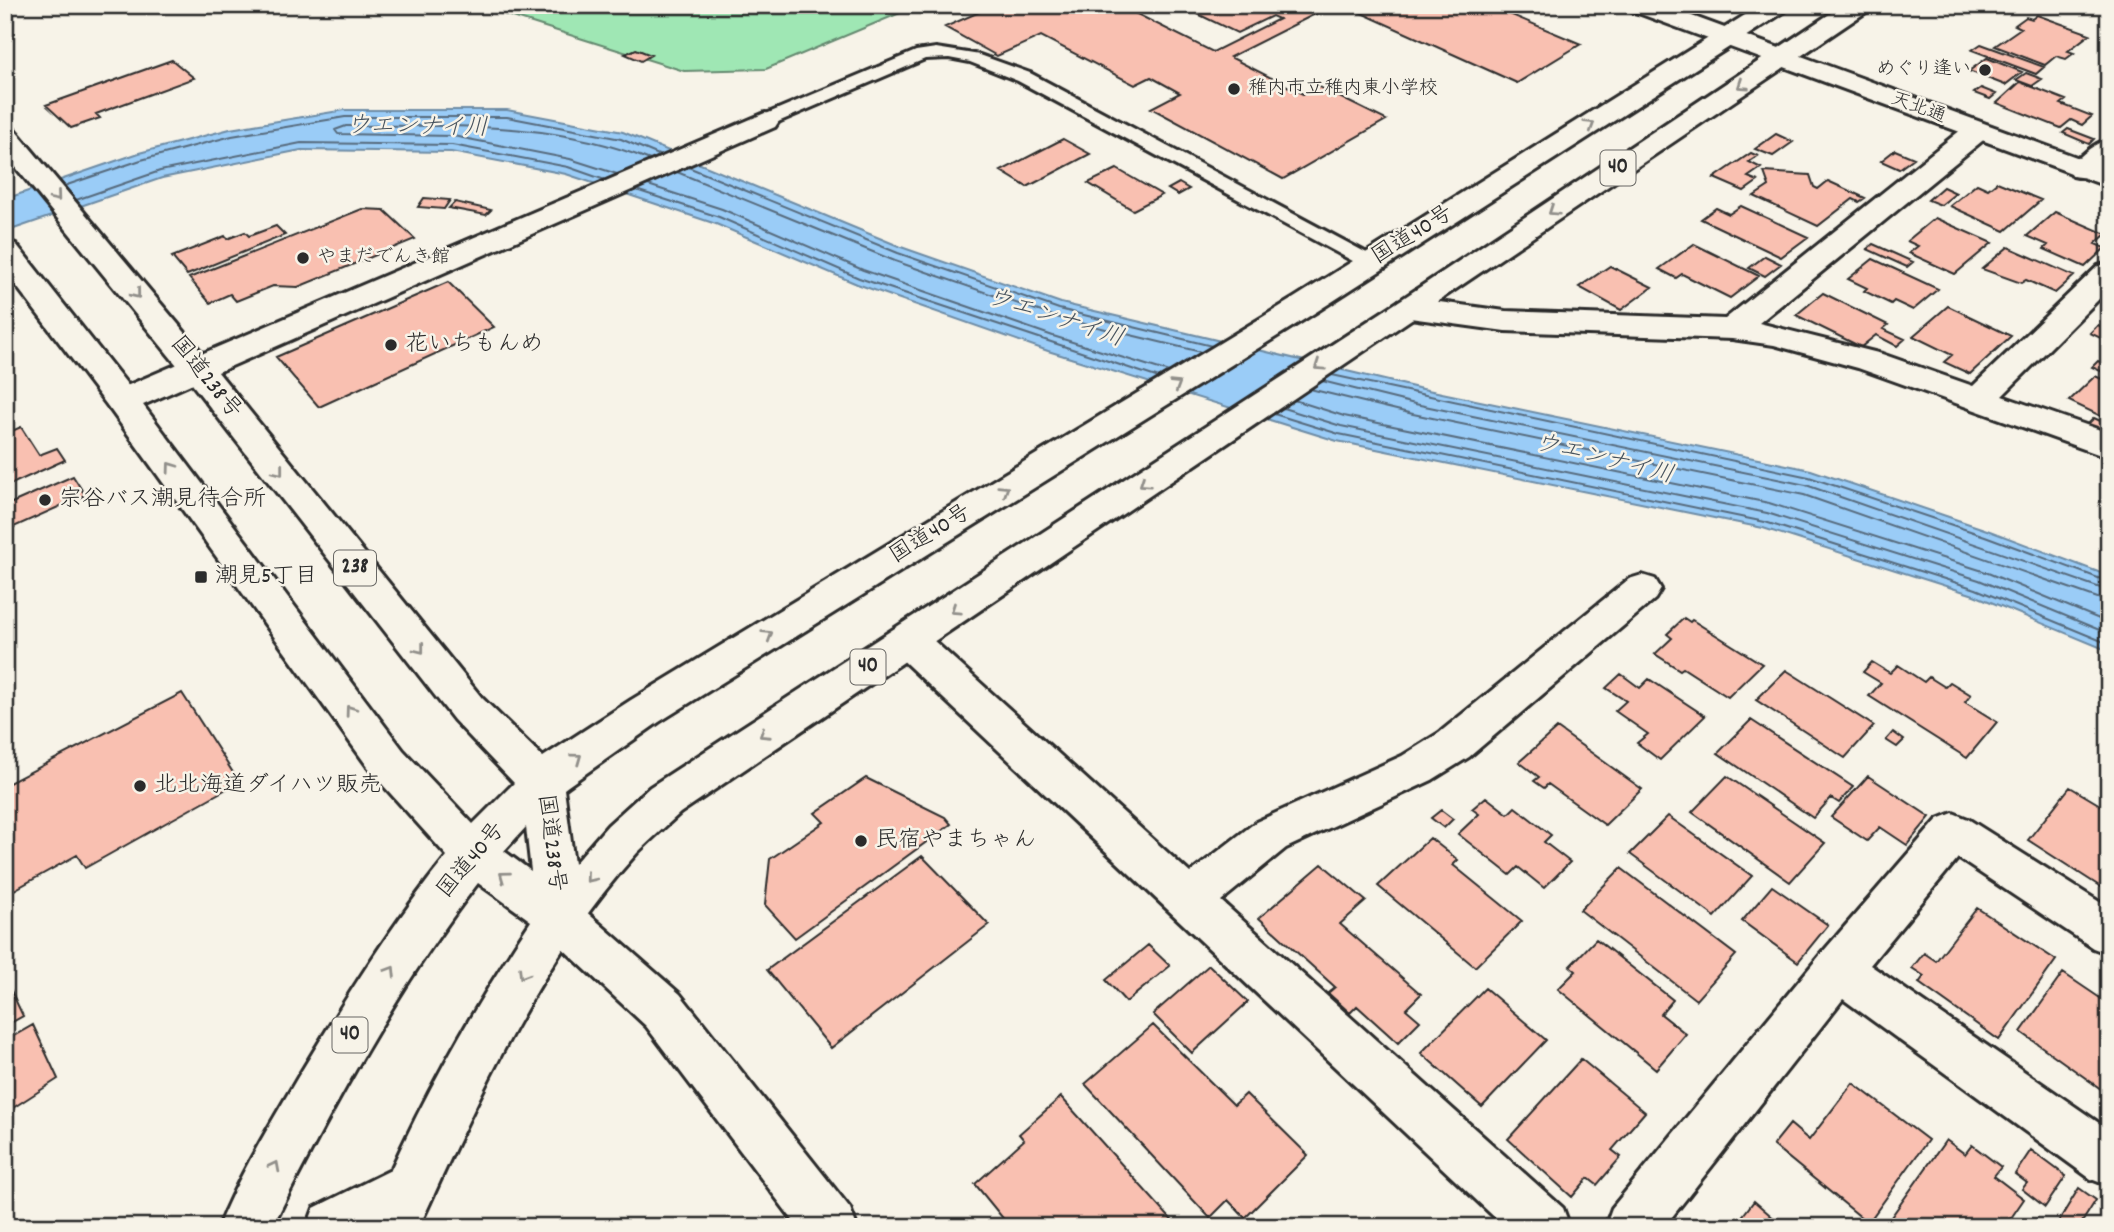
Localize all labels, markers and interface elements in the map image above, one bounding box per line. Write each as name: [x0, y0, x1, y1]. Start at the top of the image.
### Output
place label: めぐり逢い: [1876, 57, 1971, 84]
marker: めぐり逢い: [1977, 62, 1993, 78]
place label: 稚内市立稚内東小学校: [1248, 76, 1438, 103]
one-way arrow: [1737, 76, 1750, 89]
marker: 稚内市立稚内東小学校: [1226, 81, 1242, 97]
street label: 天北通: [1887, 87, 1949, 131]
water label: ウエンナイ川: [346, 110, 488, 146]
one-way arrow: [1583, 120, 1596, 133]
road number: 40: [1600, 150, 1636, 186]
one-way arrow: [48, 189, 60, 202]
street label: 国道40号: [1366, 198, 1460, 274]
one-way arrow: [1548, 203, 1561, 216]
place label: やまだでんき館: [317, 245, 450, 272]
marker: やまだでんき館: [295, 250, 311, 266]
water label: ウエンナイ川: [982, 281, 1128, 357]
one-way arrow: [128, 285, 140, 298]
street label: 国道238号: [161, 329, 249, 427]
place label: 花いちもんめ: [405, 329, 543, 362]
marker: 花いちもんめ: [383, 337, 399, 353]
one-way arrow: [1314, 358, 1327, 370]
one-way arrow: [1169, 380, 1182, 393]
water label: ウエンナイ川: [1531, 426, 1677, 494]
one-way arrow: [167, 463, 180, 475]
one-way arrow: [270, 463, 283, 475]
one-way arrow: [1139, 475, 1152, 488]
place label: 宗谷バス潮見待合所: [59, 484, 266, 517]
one-way arrow: [997, 486, 1010, 499]
marker: 宗谷バス潮見待合所: [37, 492, 53, 508]
street label: 国道40号: [884, 497, 978, 573]
road number: 238: [334, 550, 376, 586]
place label: 潮見5丁目: [215, 561, 318, 594]
marker: 潮見5丁目: [193, 569, 209, 585]
one-way arrow: [949, 602, 962, 615]
one-way arrow: [761, 630, 774, 643]
one-way arrow: [412, 641, 424, 654]
road number: 40: [850, 650, 886, 684]
one-way arrow: [346, 705, 358, 717]
one-way arrow: [759, 726, 772, 738]
one-way arrow: [569, 753, 582, 766]
place label: 北北海道ダイハツ販売: [154, 770, 382, 803]
marker: 北北海道ダイハツ販売: [132, 778, 148, 794]
street label: 国道238号: [528, 792, 572, 894]
street label: 国道40号: [430, 816, 514, 906]
place label: 民宿やまちゃん: [875, 825, 1036, 858]
marker: 民宿やまちゃん: [853, 833, 869, 849]
one-way arrow: [586, 870, 598, 883]
one-way arrow: [499, 872, 512, 884]
one-way arrow: [383, 965, 396, 978]
one-way arrow: [518, 966, 531, 979]
road number: 40: [332, 1018, 368, 1052]
one-way arrow: [266, 1161, 280, 1173]

